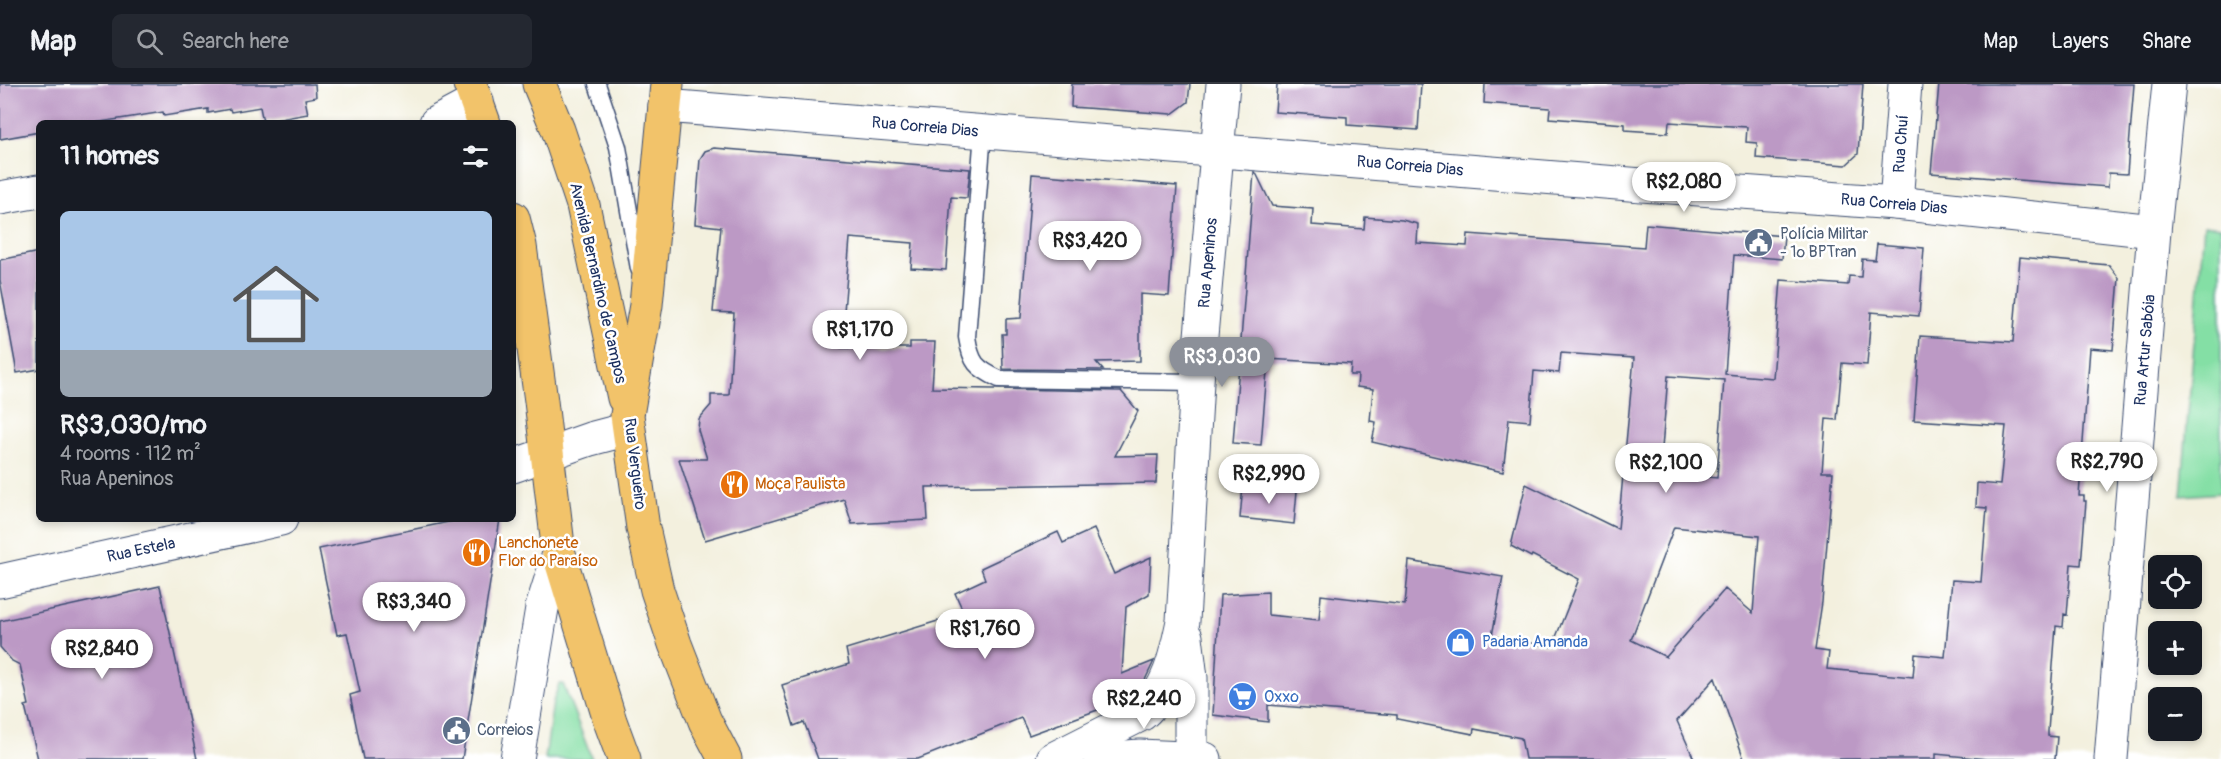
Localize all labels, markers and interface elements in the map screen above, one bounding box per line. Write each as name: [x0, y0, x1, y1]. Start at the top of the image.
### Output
search box: [112, 14, 532, 68]
text: Map: [30, 24, 76, 59]
icon: search: [133, 25, 166, 58]
text: Search here: [181, 27, 289, 55]
text: Map: [1983, 28, 2018, 55]
text: Layers: [2051, 28, 2109, 55]
text: Share: [2142, 28, 2191, 55]
street label: Rua Correia Dias: [871, 112, 979, 142]
street label: Rua Chuí: [1889, 114, 1913, 174]
text: 11 homes: [60, 140, 159, 172]
icon: filters: [459, 140, 492, 173]
street label: Rua Correia Dias: [1356, 151, 1464, 181]
pin: R$2,080: [1629, 162, 1739, 213]
text: R$2,080: [1646, 169, 1722, 194]
street label: Avenida Bernardino de Campos: [565, 181, 631, 385]
street label: Rua Correia Dias: [1840, 189, 1948, 219]
street label: Rua Apeninos: [1194, 217, 1222, 309]
pin: R$3,420: [1035, 221, 1145, 272]
place label: Polícia Militar - 1º BPTran: [1780, 224, 1869, 262]
public building icon: Polícia Militar - 1º BPTran: [1743, 227, 1775, 259]
text: R$3,420: [1052, 228, 1128, 253]
icon: home: [222, 250, 330, 358]
street label: Rua Artur Sabóia: [2130, 294, 2160, 406]
pin: R$1,170: [805, 310, 915, 361]
text: R$1,170: [826, 317, 894, 342]
pin: R$3,030: [1167, 337, 1277, 388]
text: R$3,030: [1183, 344, 1261, 369]
text: R$3,030/mo: [60, 409, 207, 441]
street label: Rua Vergueiro: [619, 417, 651, 511]
text: 4 rooms · 112 m²: [60, 441, 201, 466]
pin: R$2,790: [2052, 442, 2162, 493]
pin: R$2,100: [1611, 443, 1721, 494]
text: R$2,790: [2070, 449, 2144, 474]
text: R$2,100: [1629, 450, 1703, 475]
pin: R$2,990: [1214, 454, 1324, 505]
text: R$2,990: [1233, 461, 1305, 486]
text: Rua Apeninos: [60, 466, 173, 491]
restaurant icon: Moça Paulista: [718, 468, 750, 500]
place label: Moça Paulista: [755, 474, 845, 494]
street label: Rua Estela: [105, 533, 177, 567]
place label: Lanchonete Flor do Paraíso: [498, 533, 598, 571]
restaurant icon: Lanchonete Flor do Paraíso: [461, 536, 493, 568]
map controls: [2148, 555, 2202, 741]
button: locate: [2148, 555, 2202, 609]
pin: R$3,340: [359, 582, 469, 633]
text: R$3,340: [376, 589, 452, 614]
pin: R$1,760: [930, 609, 1040, 660]
text: R$1,760: [949, 616, 1021, 641]
button: +: [2148, 621, 2202, 675]
shop icon: Padaria Amanda: [1445, 626, 1477, 658]
pin: R$2,840: [47, 629, 157, 680]
place label: Padaria Amanda: [1482, 632, 1588, 652]
text: R$2,840: [65, 636, 139, 661]
pin: R$2,240: [1089, 679, 1199, 730]
supermarket icon: Oxxo: [1227, 681, 1259, 713]
text: R$2,240: [1106, 686, 1182, 711]
place label: Oxxo: [1264, 687, 1299, 707]
button: −: [2148, 687, 2202, 741]
public building icon: Correios: [440, 714, 472, 746]
place label: Correios: [477, 720, 533, 740]

